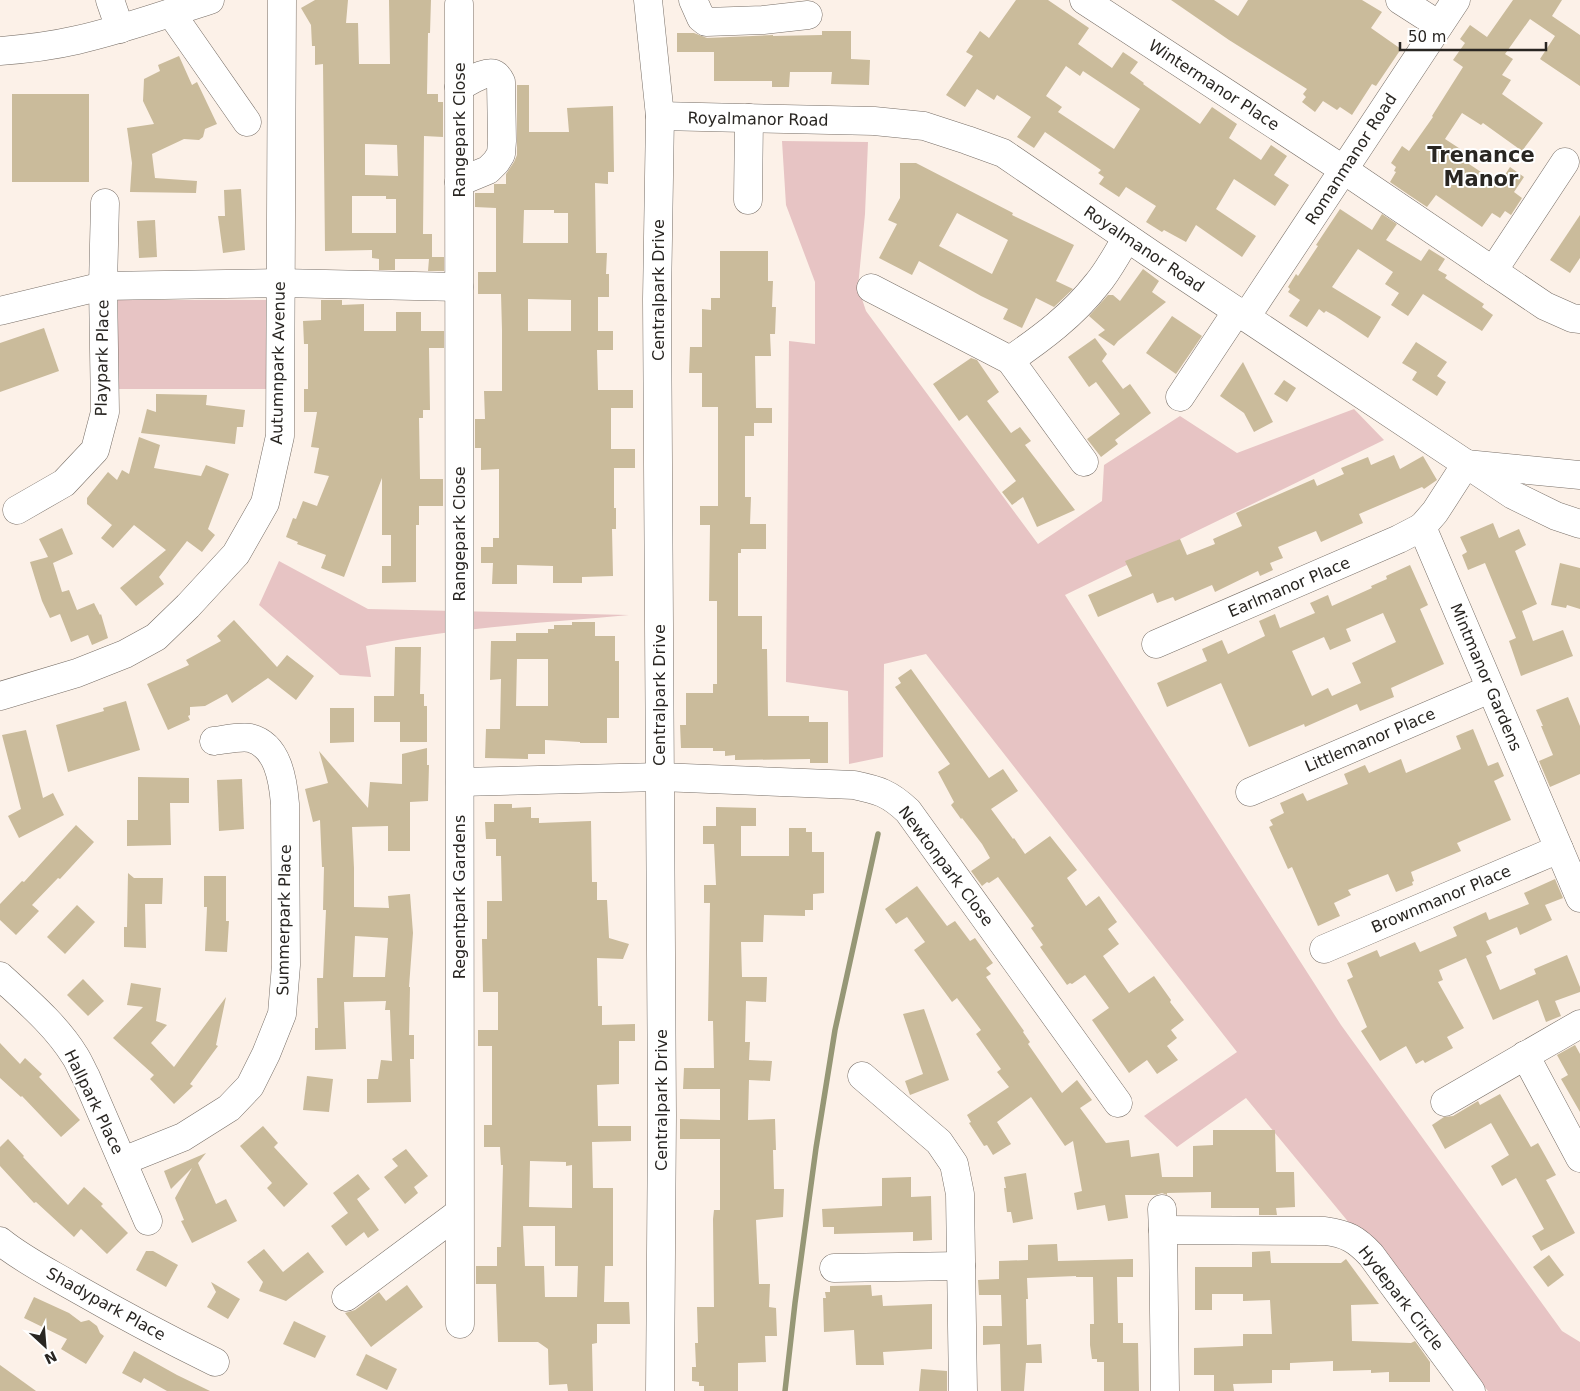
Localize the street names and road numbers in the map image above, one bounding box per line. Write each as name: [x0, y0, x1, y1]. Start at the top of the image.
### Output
street label: Wintermanor Place: [1145, 36, 1283, 134]
street label: Rangepark Close: [450, 62, 469, 198]
street label: Romanmanor Road: [1301, 90, 1401, 228]
street label: Royalmanor Road: [687, 108, 829, 130]
street label: Royalmanor Road: [1080, 202, 1208, 296]
street label: Centralpark Drive: [649, 219, 668, 361]
street label: Autumnpark Avenue: [267, 281, 289, 445]
street label: Playpark Place: [91, 299, 113, 417]
street label: Rangepark Close: [450, 466, 469, 602]
street label: Earlmanor Place: [1225, 553, 1353, 621]
street label: Mintmanor Gardens: [1446, 600, 1526, 754]
street label: Centralpark Drive: [650, 624, 669, 766]
street label: Littlemanor Place: [1302, 704, 1438, 776]
street label: Newtonpark Close: [895, 802, 997, 930]
street label: Regentpark Gardens: [450, 815, 469, 979]
street label: Summerpark Place: [273, 844, 295, 996]
street label: Brownmanor Place: [1368, 861, 1514, 937]
street label: Centralpark Drive: [652, 1029, 671, 1171]
street label: Hallpark Place: [60, 1047, 128, 1157]
street label: Hydepark Circle: [1354, 1242, 1448, 1354]
street label: Shadypark Place: [43, 1263, 169, 1345]

